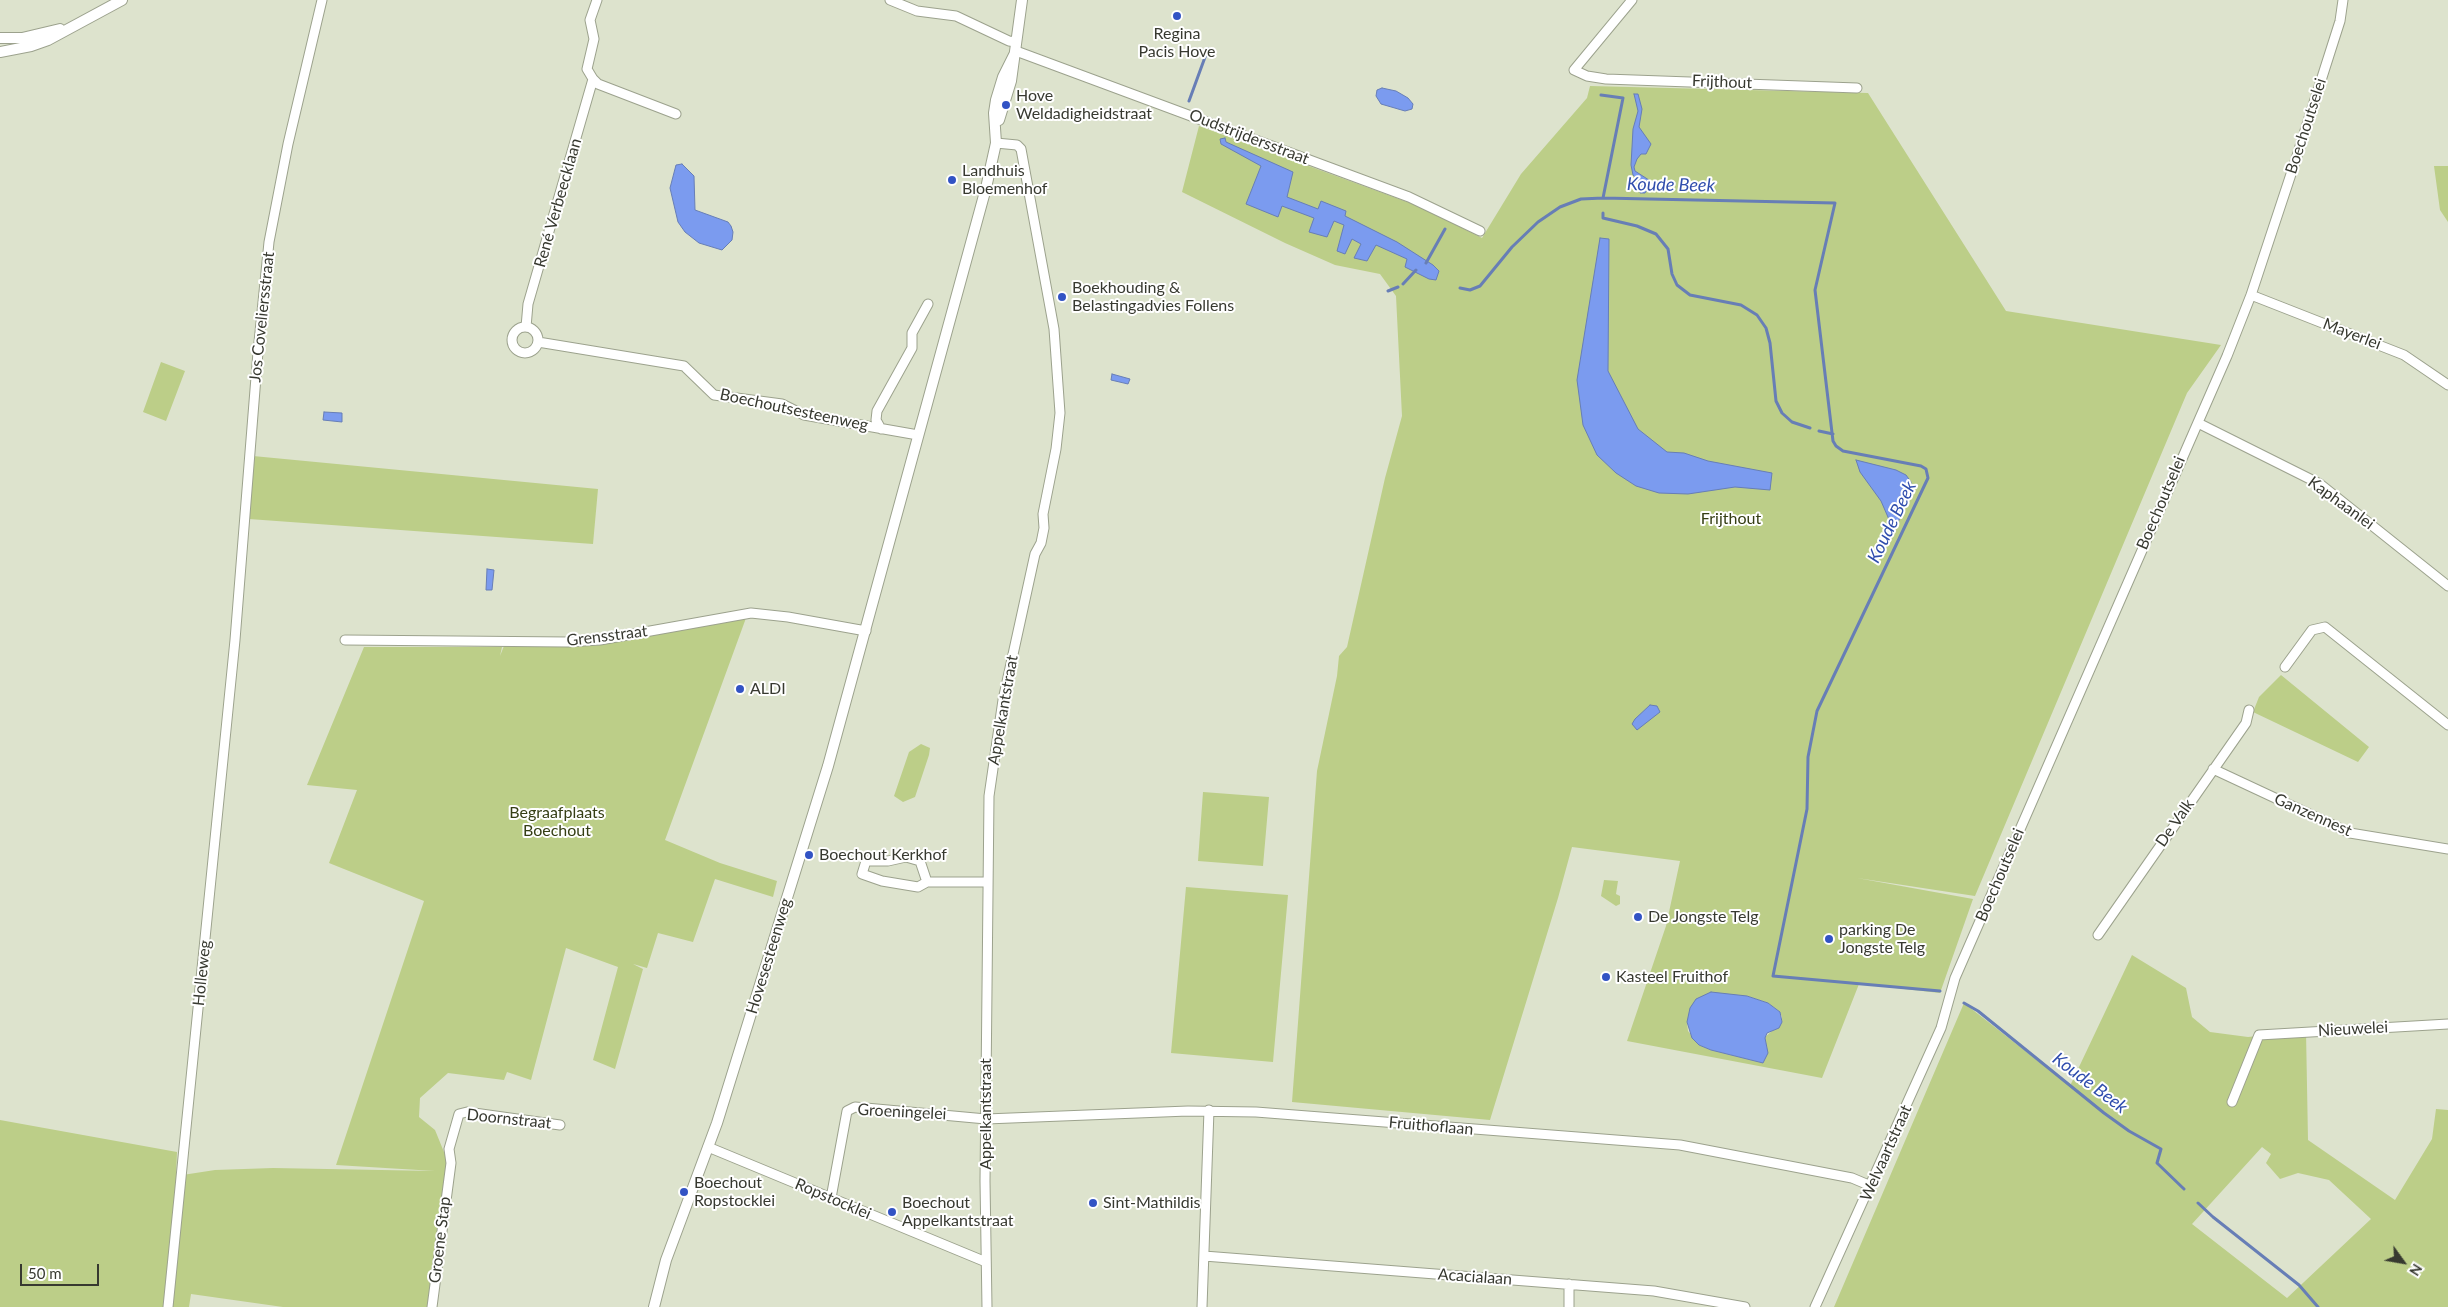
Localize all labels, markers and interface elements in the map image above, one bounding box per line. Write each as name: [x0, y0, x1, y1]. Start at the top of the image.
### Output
marker: Regina Pacis Hove: [1171, 10, 1183, 22]
place label: Regina Pacis Hove: [1138, 24, 1216, 62]
street label: Frijthout: [1692, 71, 1752, 93]
street label: Boechoutselei: [2281, 76, 2331, 176]
place label: Hove Weldadigheidstraat: [1016, 86, 1152, 124]
marker: Hove Weldadigheidstraat: [1000, 99, 1012, 111]
street label: Oudstrijdersstraat: [1186, 105, 1312, 169]
street label: René Verbeecklaan: [530, 136, 586, 270]
place label: Landhuis Bloemenhof: [962, 161, 1047, 199]
water label: Koude Beek: [1627, 173, 1715, 197]
marker: Landhuis Bloemenhof: [946, 174, 958, 186]
street label: Jos Coveliersstraat: [246, 251, 278, 383]
place label: Boekhouding & Belastingadvies Follens: [1072, 278, 1234, 316]
marker: Boekhouding & Belastingadvies Follens: [1056, 291, 1068, 303]
street label: Mayerlei: [2320, 314, 2384, 354]
street label: Boechoutsesteenweg: [718, 385, 870, 435]
street label: Boechoutselei: [2133, 453, 2189, 553]
street label: Kaphaanlei: [2304, 473, 2378, 533]
water label: Koude Beek: [1863, 478, 1921, 566]
park label: Frijthout: [1701, 509, 1761, 529]
street label: Grensstraat: [566, 622, 648, 650]
street label: Appelkantstraat: [984, 653, 1022, 767]
place label: ALDI: [750, 679, 786, 699]
marker: ALDI: [734, 683, 746, 695]
street label: Ganzennest: [2271, 789, 2355, 841]
street label: De Valk: [2152, 795, 2198, 851]
park label: Begraafplaats Boechout: [509, 803, 605, 841]
street label: Boechoutselei: [1972, 825, 2028, 925]
place label: Boechout Kerkhof: [819, 845, 947, 865]
marker: Boechout Kerkhof: [803, 849, 815, 861]
street label: Hovesesteenweg: [742, 896, 796, 1016]
place label: De Jongste Telg: [1648, 907, 1759, 927]
marker: De Jongste Telg: [1632, 911, 1644, 923]
place label: parking De Jongste Telg: [1839, 920, 1925, 958]
marker: parking De Jongste Telg: [1823, 933, 1835, 945]
street label: Holleweg: [189, 939, 215, 1007]
place label: Kasteel Fruithof: [1616, 967, 1728, 987]
marker: Kasteel Fruithof: [1600, 971, 1612, 983]
street label: Nieuwelei: [2317, 1018, 2389, 1040]
water label: Koude Beek: [2048, 1048, 2132, 1118]
street label: Appelkantstraat: [976, 1058, 996, 1170]
street label: Groeningelei: [857, 1100, 947, 1124]
street label: Welvaartstraat: [1856, 1102, 1916, 1204]
street label: Doornstraat: [466, 1105, 552, 1133]
street label: Fruithoflaan: [1388, 1113, 1474, 1139]
place label: Boechout Ropstocklei: [694, 1173, 775, 1211]
street label: Ropstocklei: [792, 1174, 874, 1224]
marker: Boechout Ropstocklei: [678, 1186, 690, 1198]
place label: Boechout Appelkantstraat: [902, 1193, 1013, 1231]
place label: Sint-Mathildis: [1103, 1193, 1200, 1213]
street label: Groene Stap: [425, 1196, 455, 1284]
marker: Sint-Mathildis: [1087, 1197, 1099, 1209]
marker: Boechout Appelkantstraat: [886, 1206, 898, 1218]
north arrow: [2378, 1237, 2428, 1287]
scale bar: [22, 1254, 101, 1286]
text: N: [2406, 1261, 2426, 1279]
text: 50 m: [28, 1264, 62, 1282]
street label: Acacialaan: [1437, 1265, 1513, 1289]

